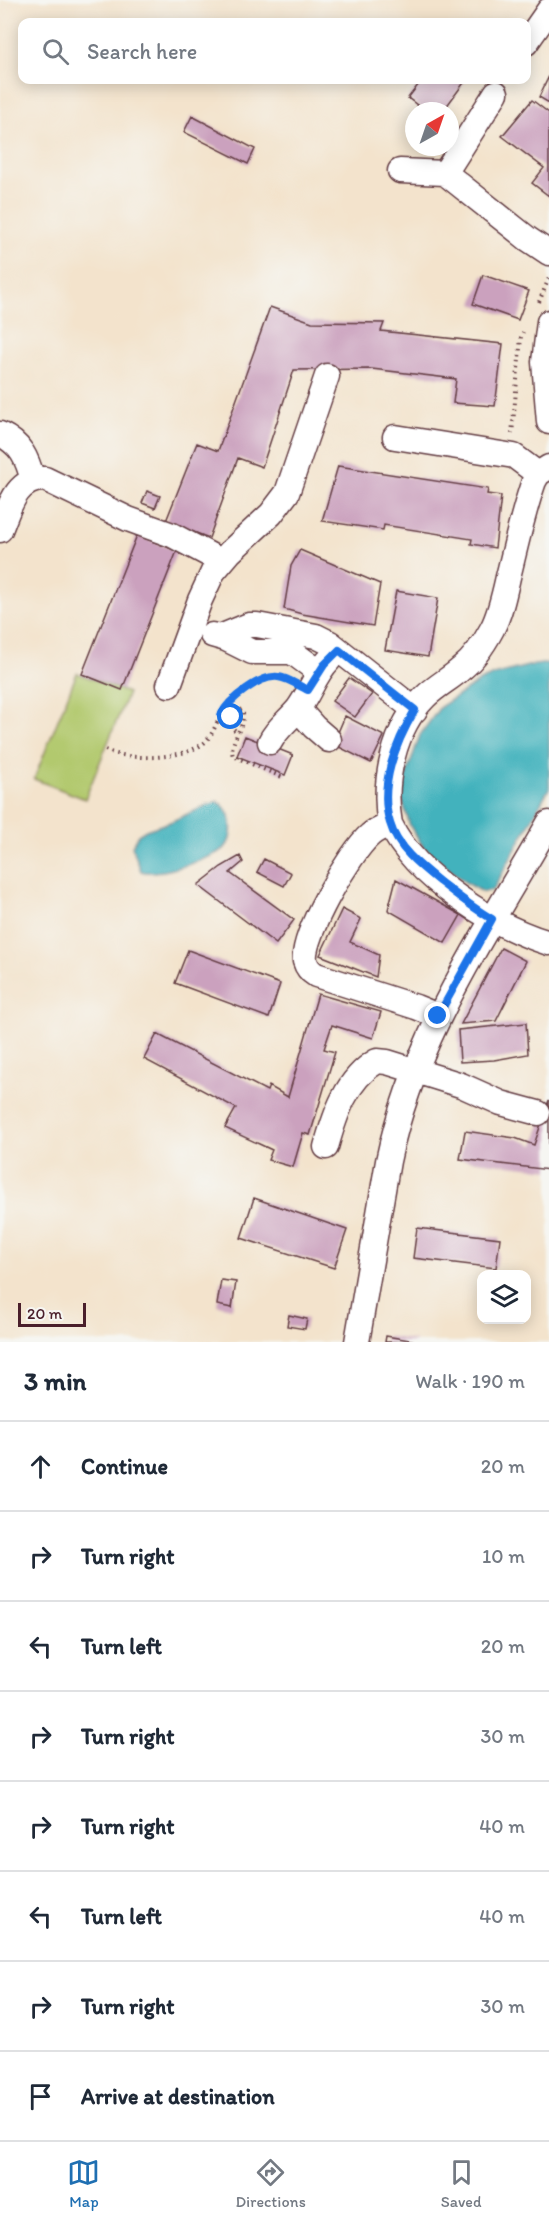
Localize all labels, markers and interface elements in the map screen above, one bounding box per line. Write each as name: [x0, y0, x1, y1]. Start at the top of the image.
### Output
search box: [18, 18, 531, 84]
icon: search: [39, 35, 72, 68]
text: Search here: [87, 38, 197, 65]
north arrow: [405, 102, 459, 156]
route start: [217, 703, 243, 729]
route end: [424, 1002, 450, 1028]
map controls: [477, 1270, 531, 1324]
button: layers: [477, 1270, 531, 1324]
scale bar: [18, 1300, 86, 1328]
text: 20 m: [27, 1304, 62, 1323]
text: 3 min: [24, 1365, 86, 1397]
text: Walk · 190 m: [415, 1369, 525, 1393]
icon: ahead: [24, 1450, 57, 1483]
text: Continue: [81, 1453, 168, 1480]
text: 20 m: [481, 1454, 525, 1478]
icon: right: [24, 1540, 57, 1573]
text: Turn right: [81, 1543, 175, 1570]
text: 10 m: [482, 1544, 525, 1568]
icon: left: [24, 1630, 57, 1663]
text: Turn left: [81, 1633, 162, 1660]
text: 20 m: [481, 1634, 525, 1658]
icon: right: [24, 1720, 57, 1753]
text: Turn right: [81, 1723, 175, 1750]
text: 30 m: [480, 1724, 525, 1748]
icon: right: [24, 1810, 57, 1843]
text: Turn right: [81, 1813, 175, 1840]
text: 40 m: [479, 1814, 525, 1838]
icon: left: [24, 1900, 57, 1933]
text: Turn left: [81, 1903, 162, 1930]
text: 40 m: [479, 1904, 525, 1928]
icon: right: [24, 1990, 57, 2023]
text: Turn right: [81, 1993, 175, 2020]
text: 30 m: [480, 1994, 525, 2018]
icon: arrive: [24, 2080, 57, 2113]
text: Arrive at destination: [81, 2083, 275, 2110]
tab: Map: [67, 2156, 100, 2211]
tab: Directions: [235, 2156, 306, 2211]
tab: Saved: [441, 2156, 482, 2211]

